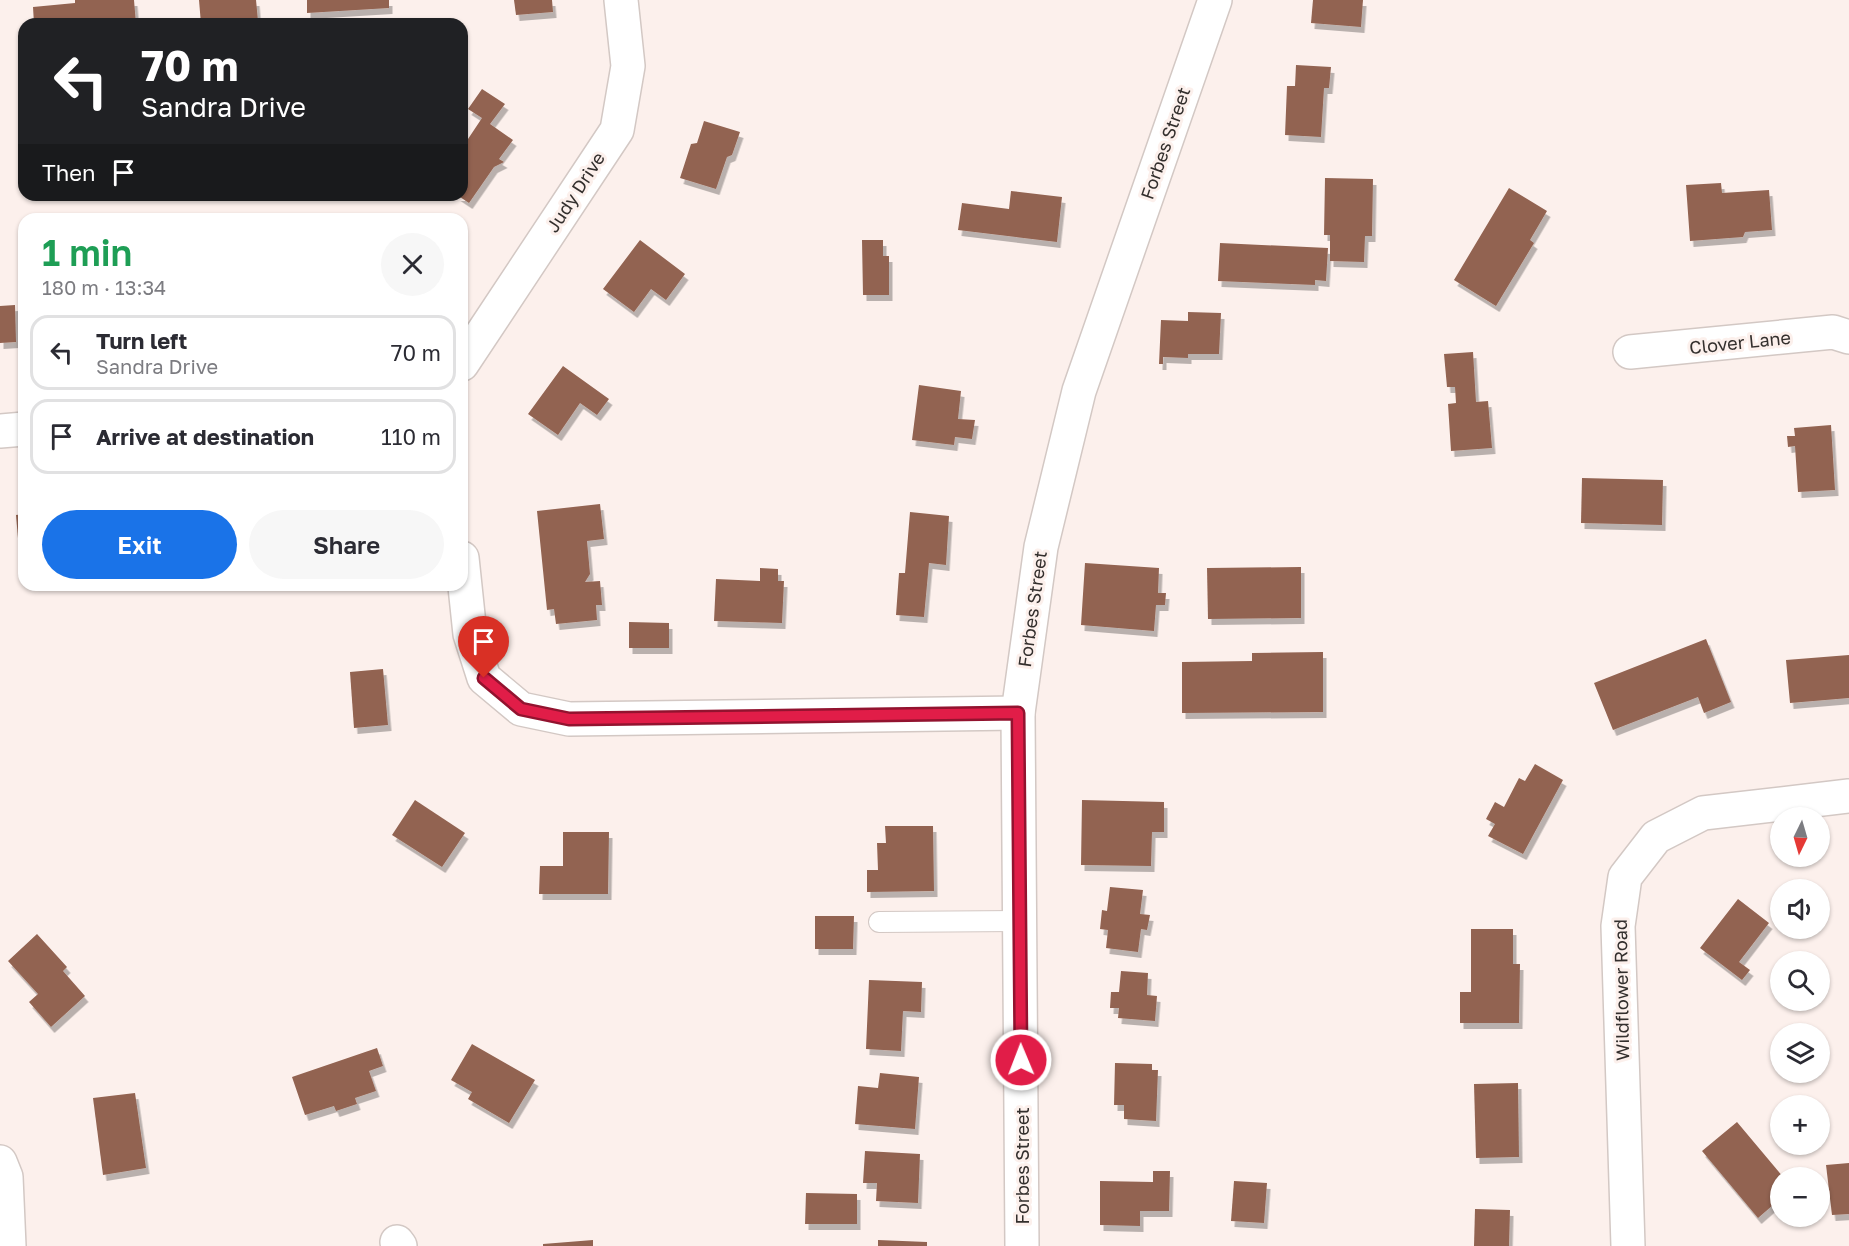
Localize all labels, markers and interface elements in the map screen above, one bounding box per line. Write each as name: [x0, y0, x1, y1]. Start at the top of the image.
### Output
text: 70 m: [141, 40, 238, 90]
icon: left: [42, 42, 120, 120]
street label: Forbes Street: [1136, 84, 1194, 202]
text: Sandra Drive: [141, 91, 306, 123]
street label: Judy Drive: [541, 148, 609, 236]
icon: arrive: [107, 156, 140, 189]
text: Then: [42, 159, 95, 186]
text: 1 min: [42, 231, 132, 274]
button: close: [381, 233, 444, 296]
text: 180 m · 13:34: [42, 275, 166, 299]
street label: Clover Lane: [1688, 326, 1792, 358]
text: Turn left: [96, 327, 187, 354]
icon: left: [45, 336, 78, 369]
text: 70 m: [391, 339, 441, 366]
text: Sandra Drive: [96, 354, 218, 378]
icon: arrive: [45, 420, 78, 453]
text: Arrive at destination: [96, 423, 314, 450]
text: 110 m: [381, 423, 441, 450]
button: Exit: [42, 510, 237, 579]
button: Share: [249, 510, 444, 579]
street label: Forbes Street: [1013, 549, 1051, 669]
pin: [458, 616, 509, 678]
icon: arrive: [467, 625, 500, 658]
north arrow: [1770, 807, 1830, 867]
map controls: [1770, 807, 1830, 1227]
button: sound: [1770, 879, 1830, 939]
street label: Wildflower Road: [1609, 919, 1633, 1061]
button: search: [1770, 951, 1830, 1011]
button: layers: [1770, 1023, 1830, 1083]
position arrow: [989, 1028, 1053, 1092]
button: +: [1770, 1095, 1830, 1155]
street label: Forbes Street: [1011, 1107, 1033, 1225]
button: −: [1770, 1167, 1830, 1227]

